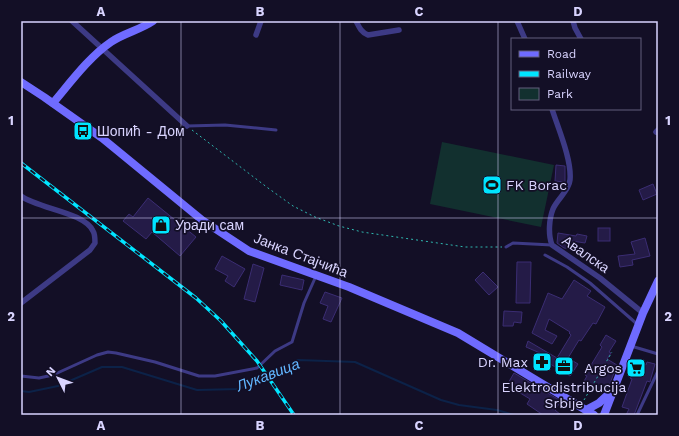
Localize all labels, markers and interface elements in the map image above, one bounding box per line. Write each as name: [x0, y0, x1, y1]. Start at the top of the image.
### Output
text: A: [97, 4, 106, 19]
text: B: [256, 4, 265, 19]
text: C: [415, 4, 424, 19]
text: D: [573, 4, 583, 19]
legend: [511, 38, 641, 110]
text: Road: [547, 47, 576, 61]
text: Railway: [547, 67, 592, 81]
text: Park: [547, 87, 573, 101]
text: 1: [8, 113, 14, 128]
text: 1: [665, 113, 671, 128]
bus stop icon: Шопић - Дом: [72, 120, 94, 142]
place label: Шопић - Дом: [97, 123, 185, 139]
sports icon: FK Borac: [481, 174, 503, 196]
place label: FK Borac: [506, 177, 567, 193]
shop icon: Уради сам: [150, 214, 172, 236]
place label: Уради сам: [175, 217, 244, 233]
street label: Јанка Стајчића: [252, 230, 350, 280]
street label: Авалска: [559, 232, 613, 276]
text: 2: [7, 309, 15, 324]
text: 2: [664, 309, 672, 324]
pharmacy icon: Dr. Max: [531, 351, 553, 373]
place label: Dr. Max: [478, 354, 528, 370]
water label: Лукавица: [233, 355, 302, 396]
office icon: Elektrodistribucija Srbije: [553, 355, 575, 377]
supermarket icon: Argos: [625, 357, 647, 379]
north arrow: [38, 358, 78, 398]
place label: Argos: [584, 360, 622, 376]
text: N: [43, 364, 58, 379]
place label: Elektrodistribucija Srbije: [502, 379, 626, 411]
text: A: [97, 418, 106, 433]
text: B: [256, 418, 265, 433]
text: C: [415, 418, 424, 433]
text: D: [573, 418, 583, 433]

